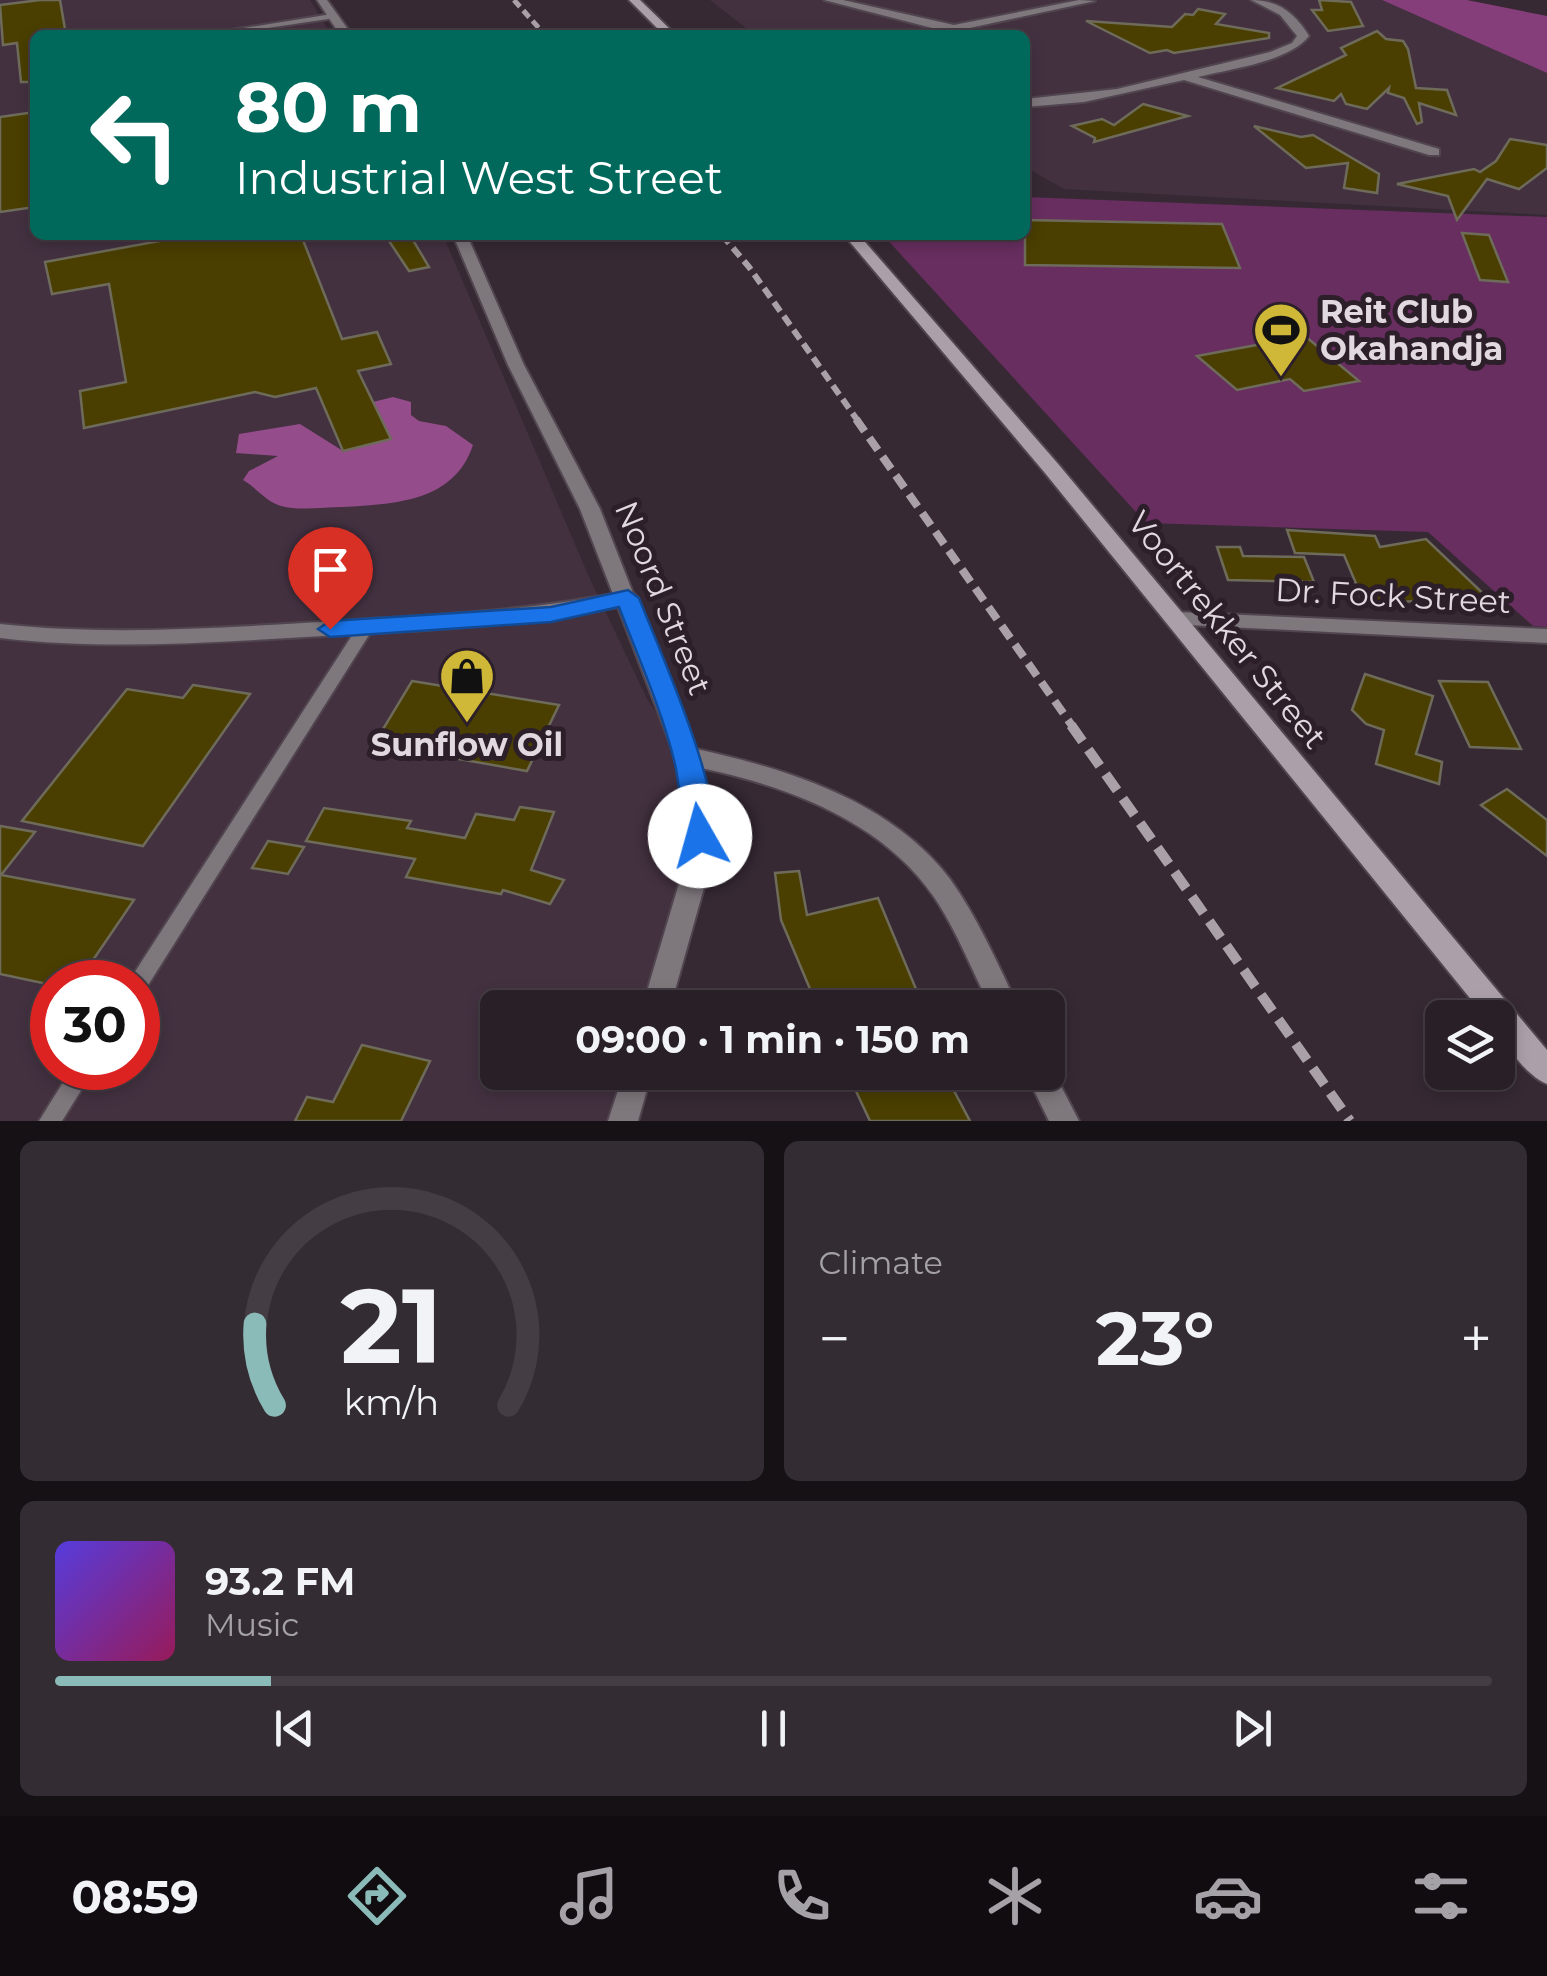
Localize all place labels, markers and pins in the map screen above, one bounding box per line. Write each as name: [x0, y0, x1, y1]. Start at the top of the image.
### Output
place label: Reit Club Okahandja: [1320, 292, 1503, 368]
sports icon: Reit Club Okahandja: [1251, 300, 1311, 379]
pin: [288, 527, 373, 630]
shop icon: Sunflow Oil: [437, 646, 497, 725]
place label: Sunflow Oil: [371, 725, 563, 764]

